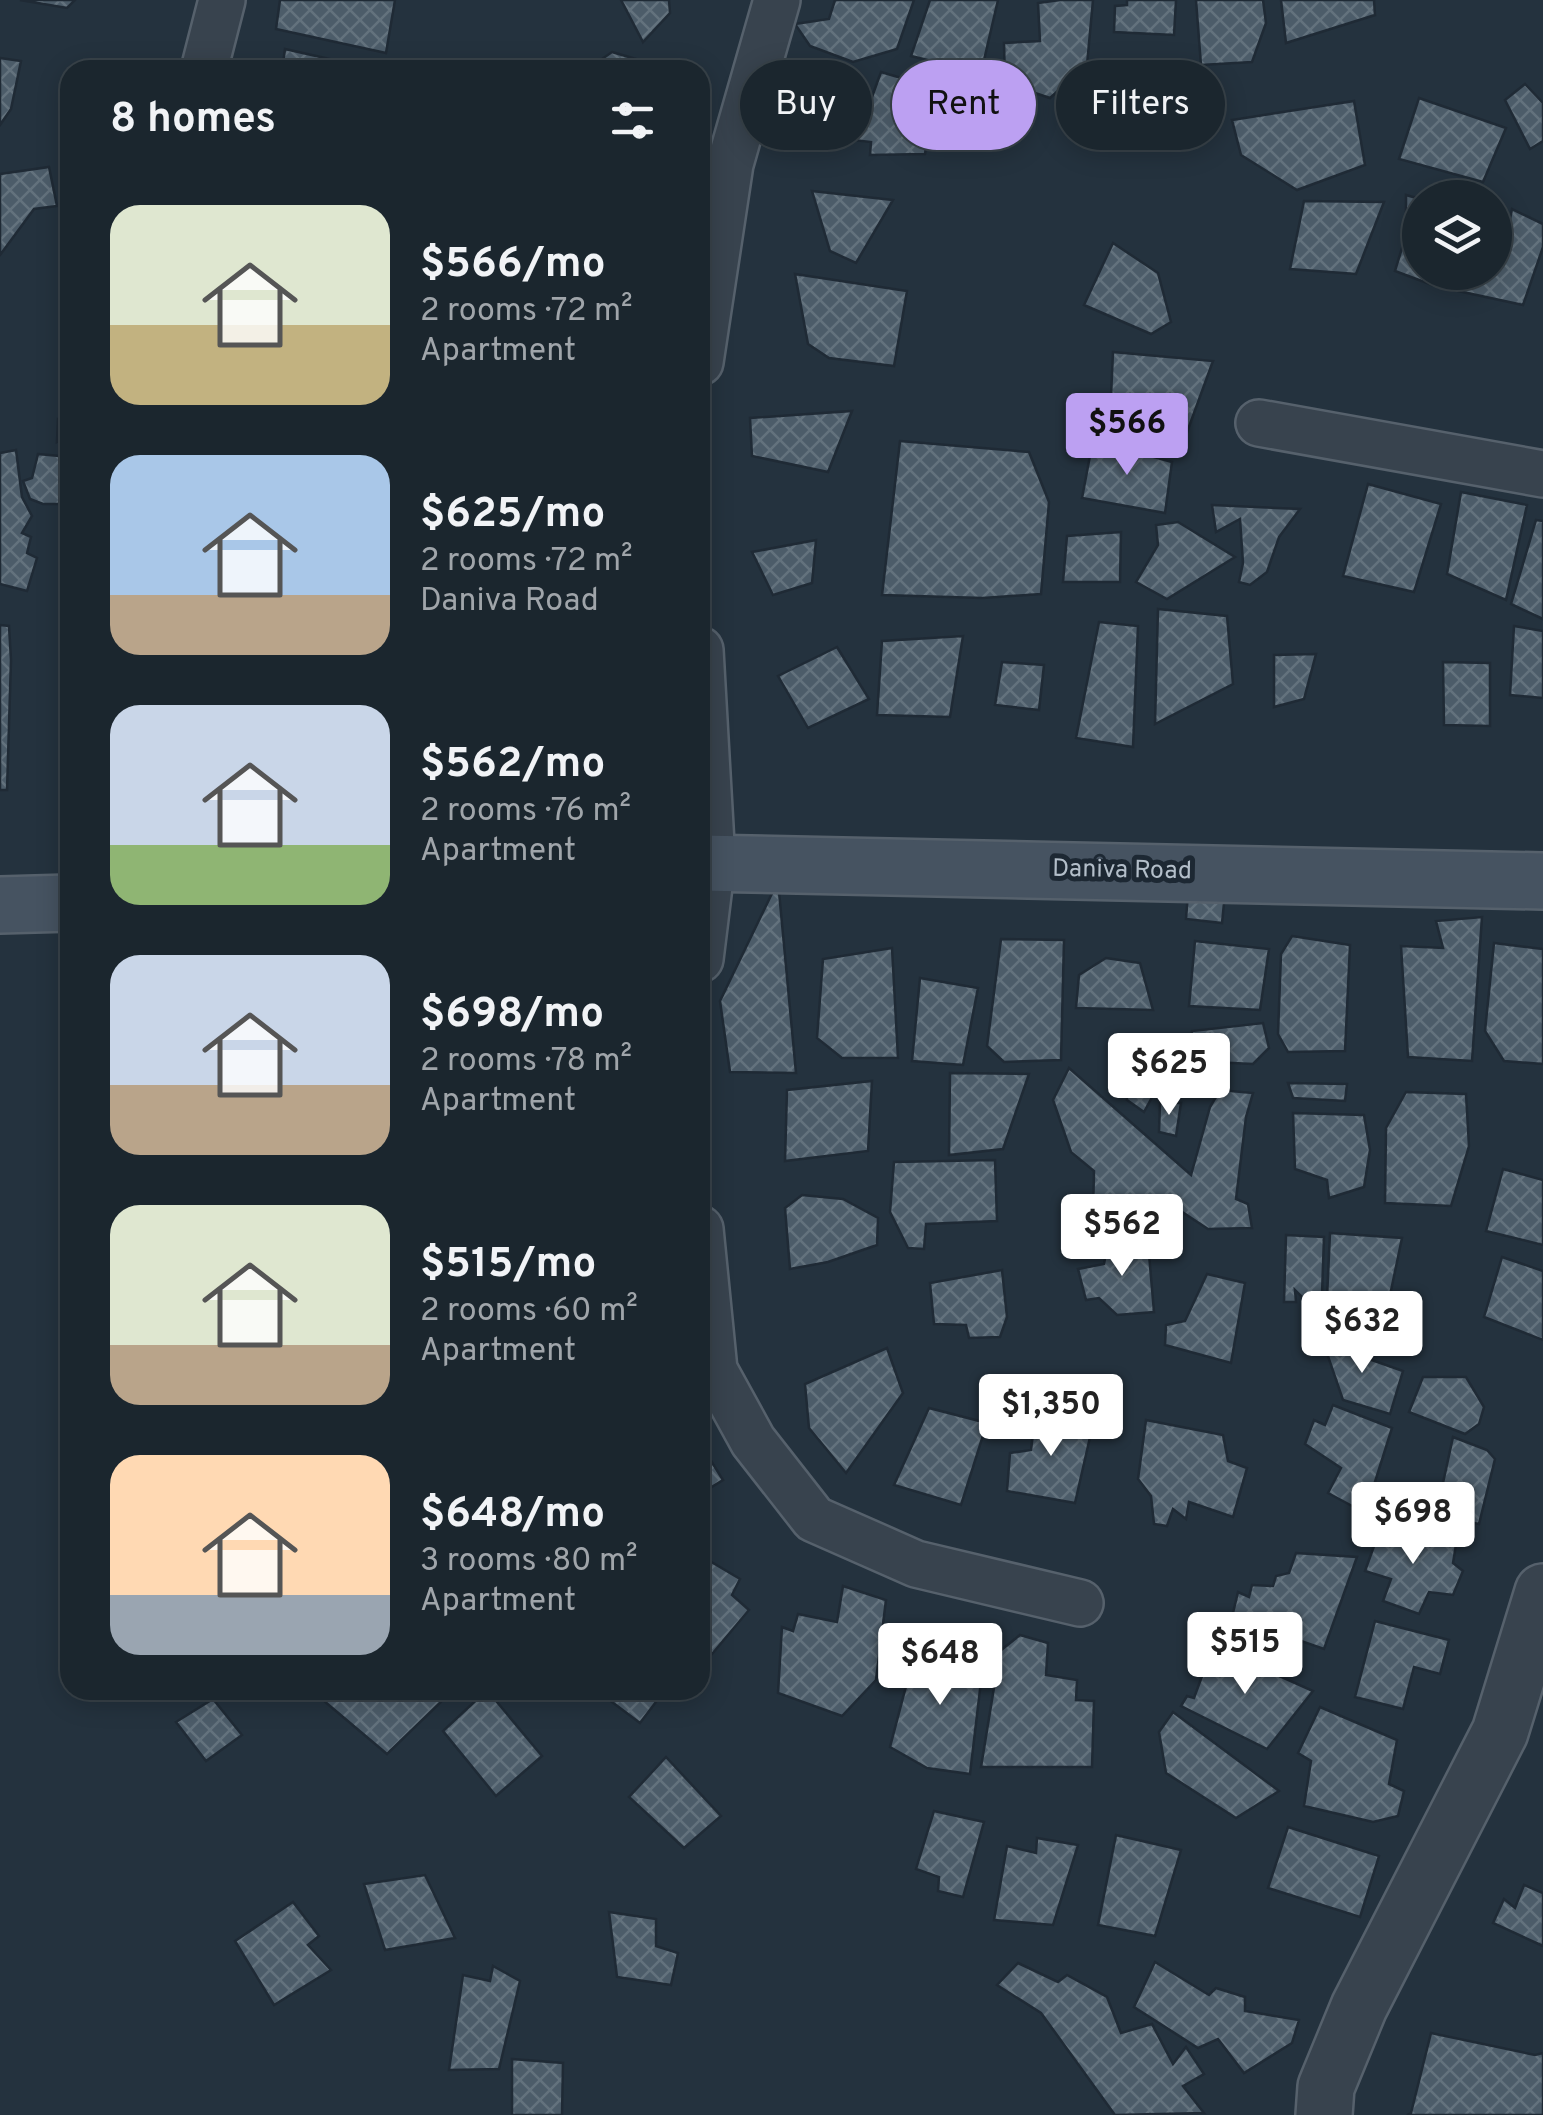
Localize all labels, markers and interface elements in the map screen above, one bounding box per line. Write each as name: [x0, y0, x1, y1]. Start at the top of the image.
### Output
chip: Buy: [740, 60, 872, 150]
chip: Rent: [892, 60, 1036, 150]
chip: Filters: [1056, 60, 1225, 150]
icon: filters: [605, 93, 660, 148]
text: 8 homes: [110, 94, 276, 147]
map controls: [1402, 180, 1512, 290]
button: layers: [1402, 180, 1512, 290]
text: $566/mo: [420, 239, 605, 292]
icon: home: [190, 245, 310, 365]
text: 2 rooms · 72 m²: [420, 292, 633, 332]
text: Apartment: [420, 332, 576, 372]
pin: $566: [1068, 393, 1186, 478]
text: $566: [1088, 405, 1166, 445]
text: $625/mo: [420, 489, 605, 542]
icon: home: [190, 495, 310, 615]
text: 2 rooms · 72 m²: [420, 542, 633, 582]
text: Daniva Road: [420, 582, 599, 622]
text: $562/mo: [420, 739, 605, 792]
icon: home: [190, 745, 310, 865]
text: 2 rooms · 76 m²: [420, 792, 631, 832]
text: Apartment: [420, 832, 576, 872]
street label: Daniva Road: [1052, 854, 1192, 888]
text: $698/mo: [420, 989, 604, 1042]
icon: home: [190, 995, 310, 1115]
pin: $625: [1110, 1033, 1228, 1118]
text: 2 rooms · 78 m²: [420, 1042, 632, 1082]
text: $625: [1130, 1045, 1208, 1085]
text: Apartment: [420, 1082, 576, 1122]
pin: $562: [1063, 1194, 1181, 1279]
text: $562: [1083, 1206, 1161, 1246]
text: $515/mo: [420, 1239, 596, 1292]
icon: home: [190, 1245, 310, 1365]
pin: $632: [1303, 1291, 1421, 1376]
text: 2 rooms · 60 m²: [420, 1292, 638, 1332]
text: $632: [1323, 1303, 1401, 1343]
text: Apartment: [420, 1332, 576, 1372]
pin: $1,350: [970, 1374, 1132, 1459]
text: $1,350: [1001, 1386, 1101, 1426]
pin: $698: [1354, 1482, 1472, 1567]
text: $648/mo: [420, 1489, 605, 1542]
text: $698: [1374, 1494, 1452, 1534]
icon: home: [190, 1495, 310, 1615]
text: 3 rooms · 80 m²: [420, 1542, 638, 1582]
text: Apartment: [420, 1582, 576, 1622]
pin: $515: [1186, 1612, 1304, 1697]
pin: $648: [881, 1623, 999, 1708]
text: $515: [1209, 1624, 1281, 1664]
text: $648: [900, 1635, 980, 1675]

